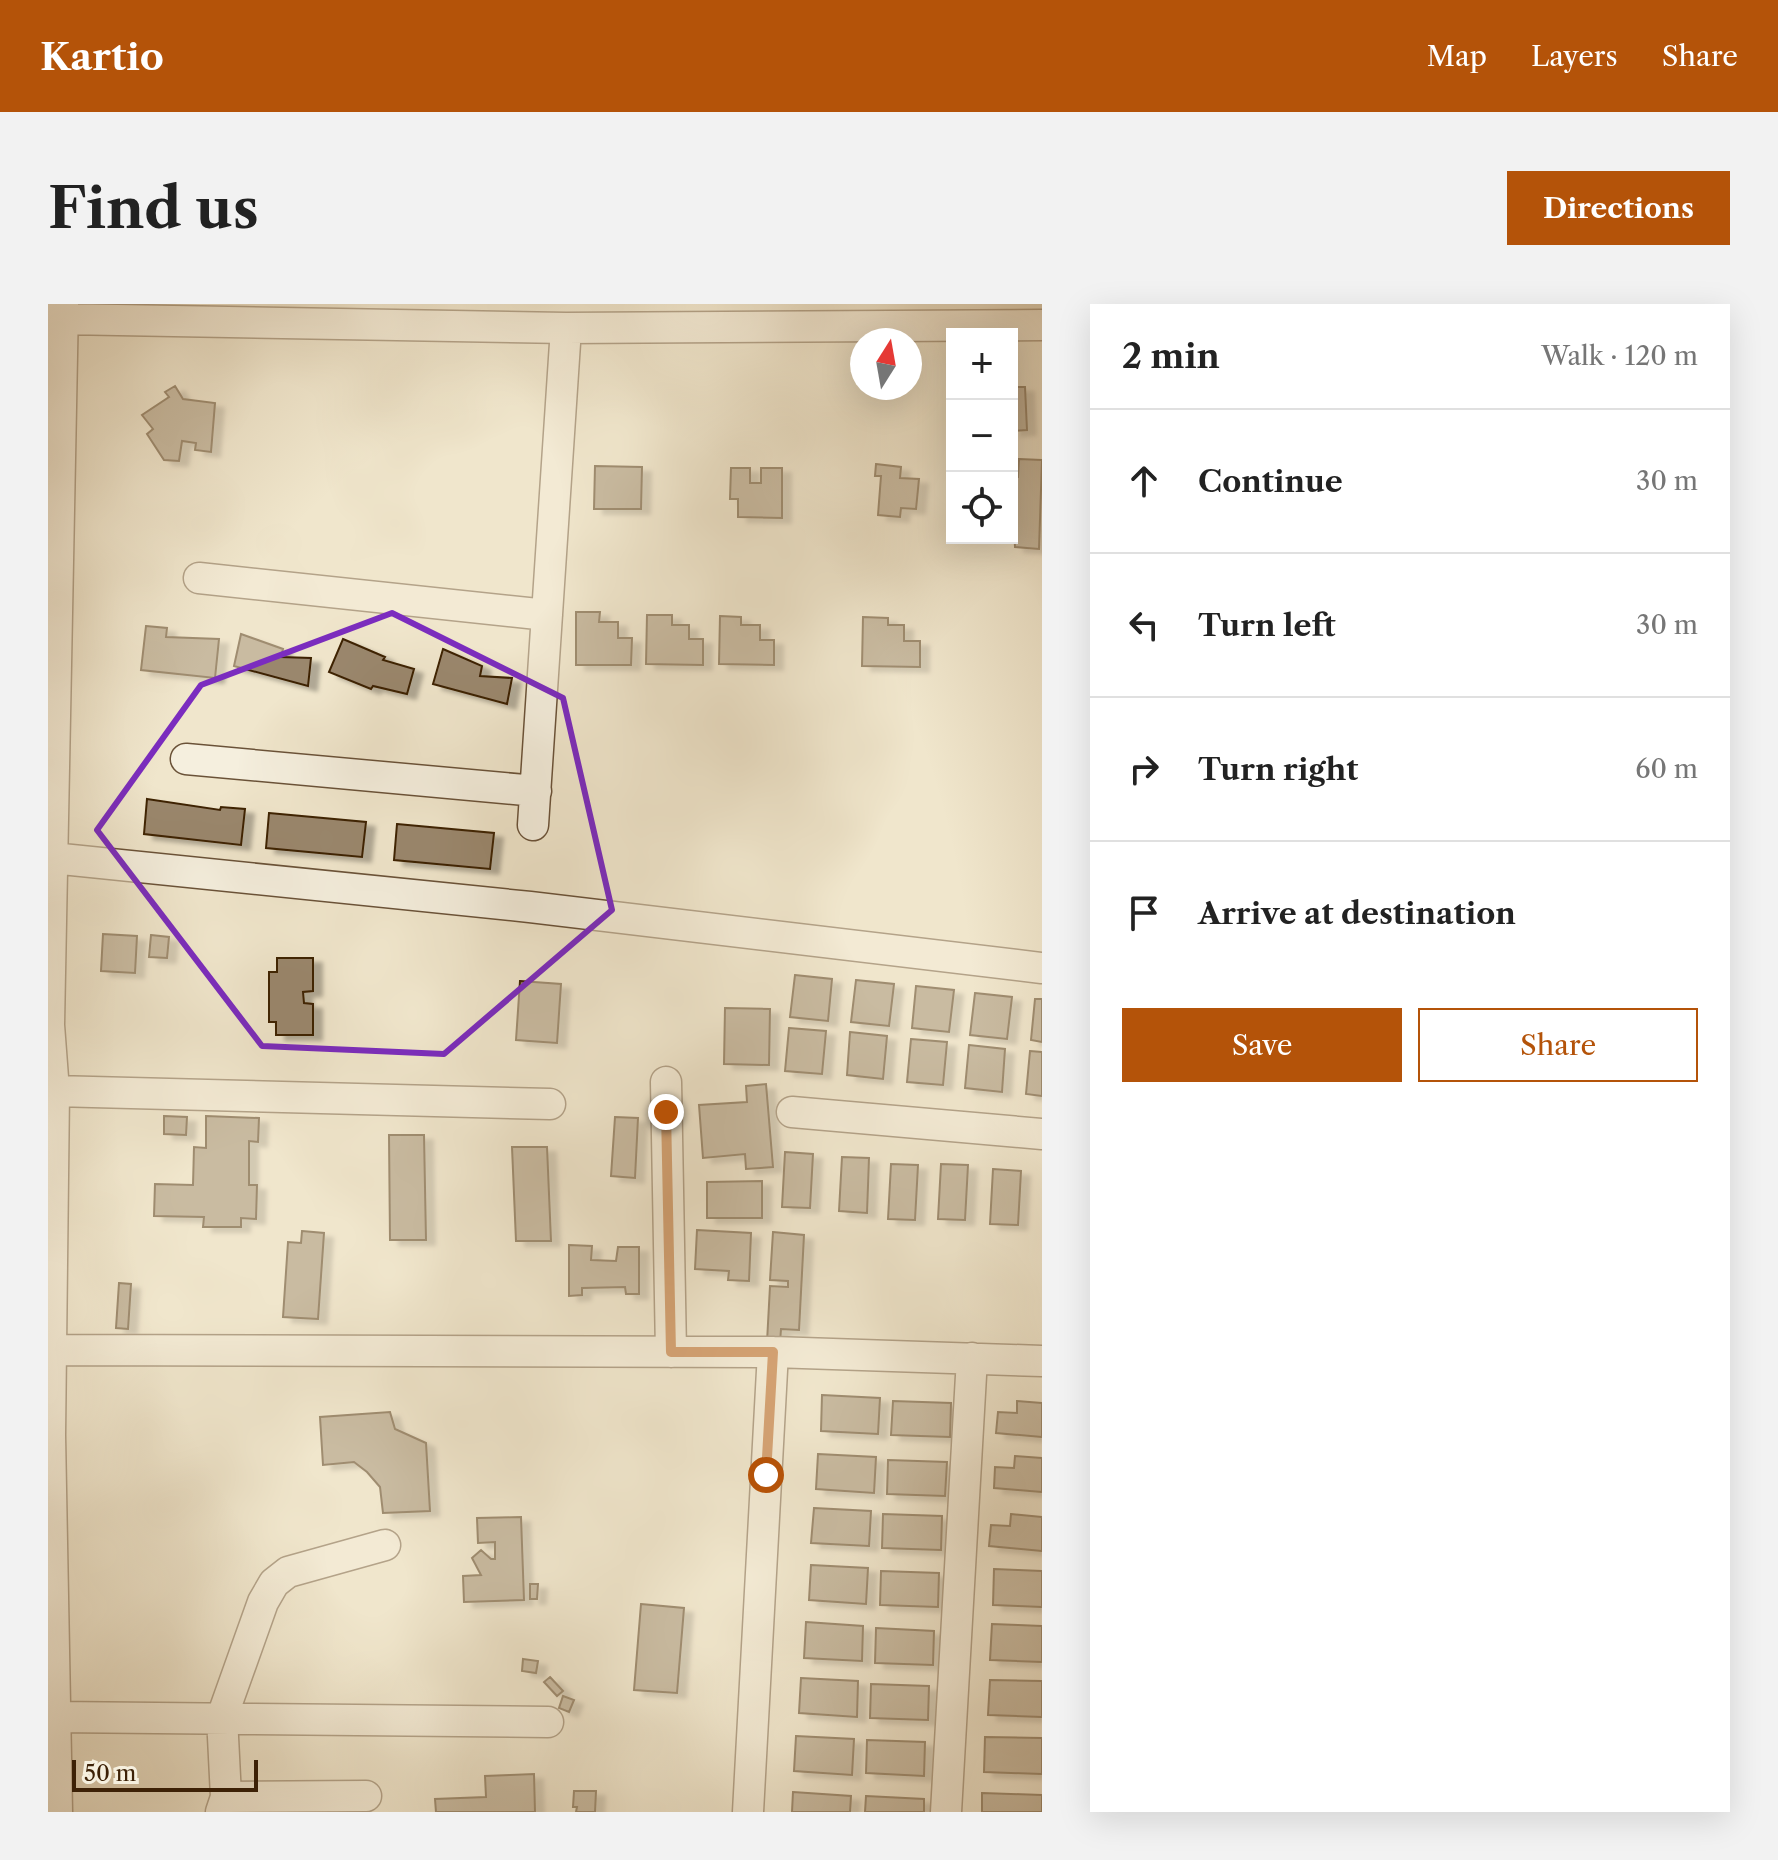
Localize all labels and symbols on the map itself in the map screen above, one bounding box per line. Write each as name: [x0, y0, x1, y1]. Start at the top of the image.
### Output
north arrow: [850, 328, 922, 400]
route end: [648, 1094, 684, 1130]
route start: [748, 1457, 784, 1493]
scale bar: [72, 1756, 258, 1792]

